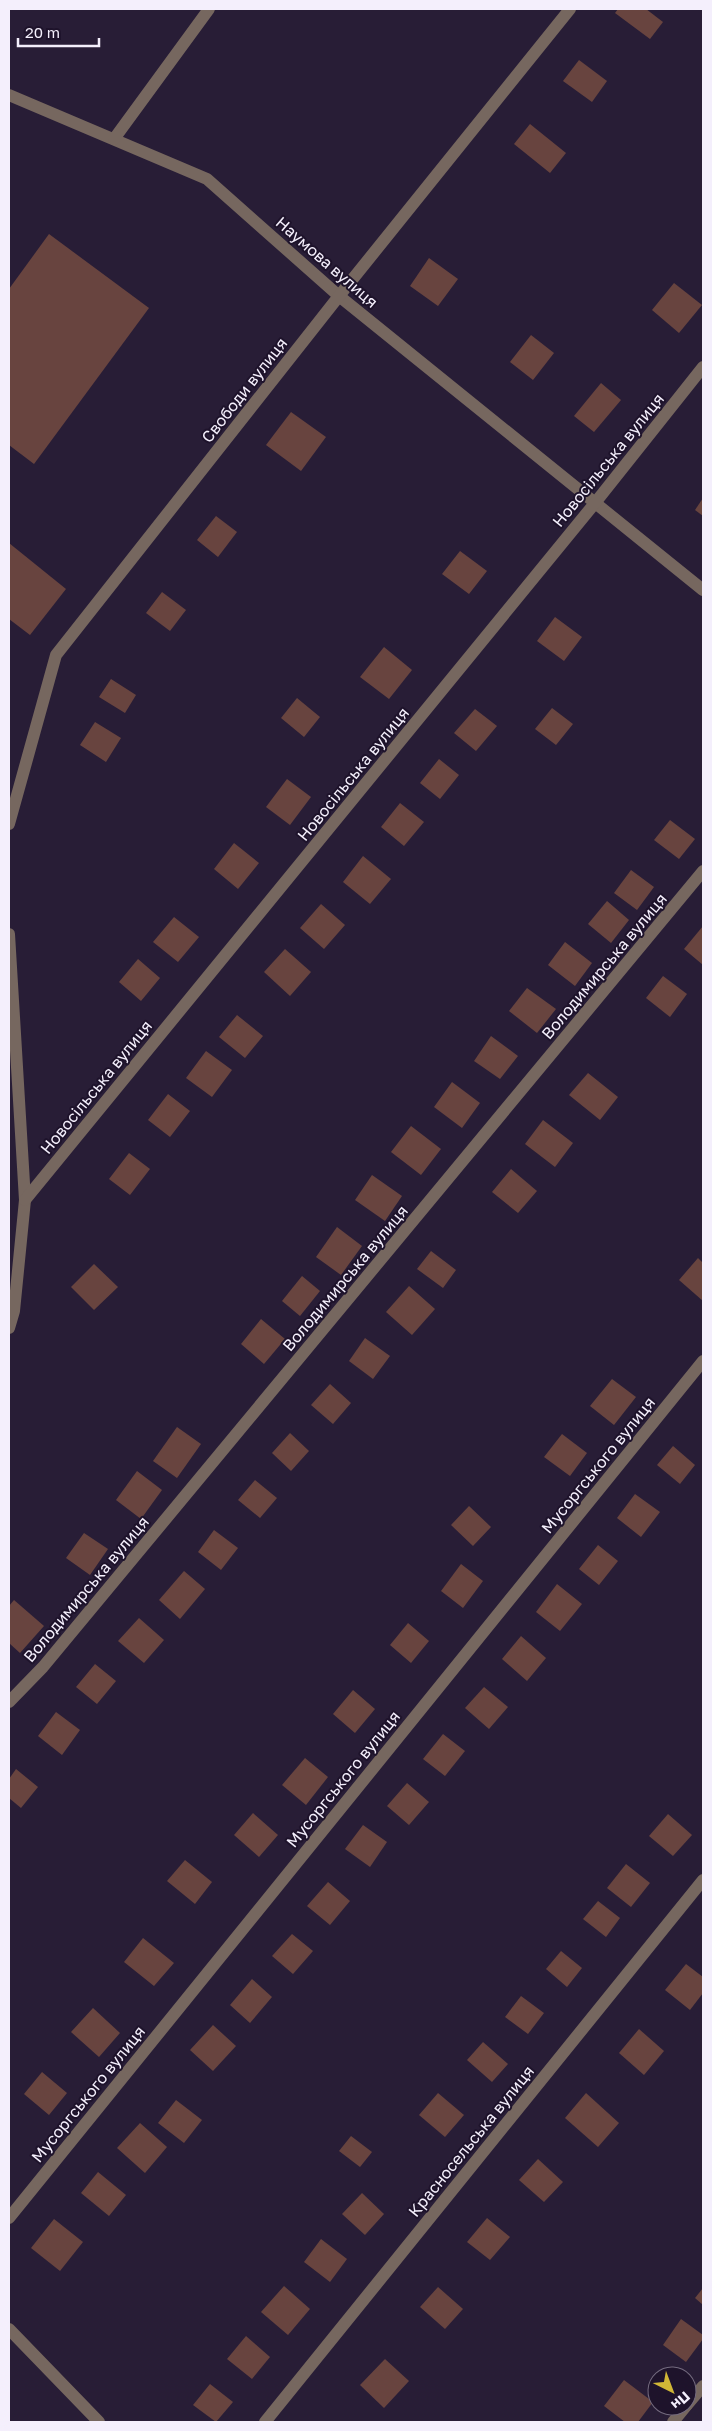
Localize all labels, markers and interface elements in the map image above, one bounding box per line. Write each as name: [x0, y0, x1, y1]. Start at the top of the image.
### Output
scale bar: [18, 15, 99, 47]
text: 20 m: [25, 23, 60, 41]
street label: Наумова вулиця: [272, 212, 382, 312]
street label: Свободи вулиця: [197, 334, 291, 446]
street label: Новосільська вулиця: [548, 389, 668, 531]
street label: Новосільська вулиця: [293, 703, 413, 845]
street label: Володимирська вулиця: [537, 889, 671, 1043]
street label: Новосільська вулиця: [36, 1016, 156, 1158]
street label: Володимирська вулиця: [278, 1201, 412, 1355]
street label: Мусоргського вулиця: [537, 1393, 659, 1537]
street label: Володимирська вулиця: [19, 1512, 153, 1666]
street label: Мусоргського вулиця: [282, 1707, 404, 1851]
street label: Мусоргського вулиця: [27, 2022, 149, 2166]
street label: Красносельська вулиця: [404, 2061, 538, 2221]
north arrow: [647, 2366, 697, 2416]
text: Пн: [668, 2388, 694, 2414]

